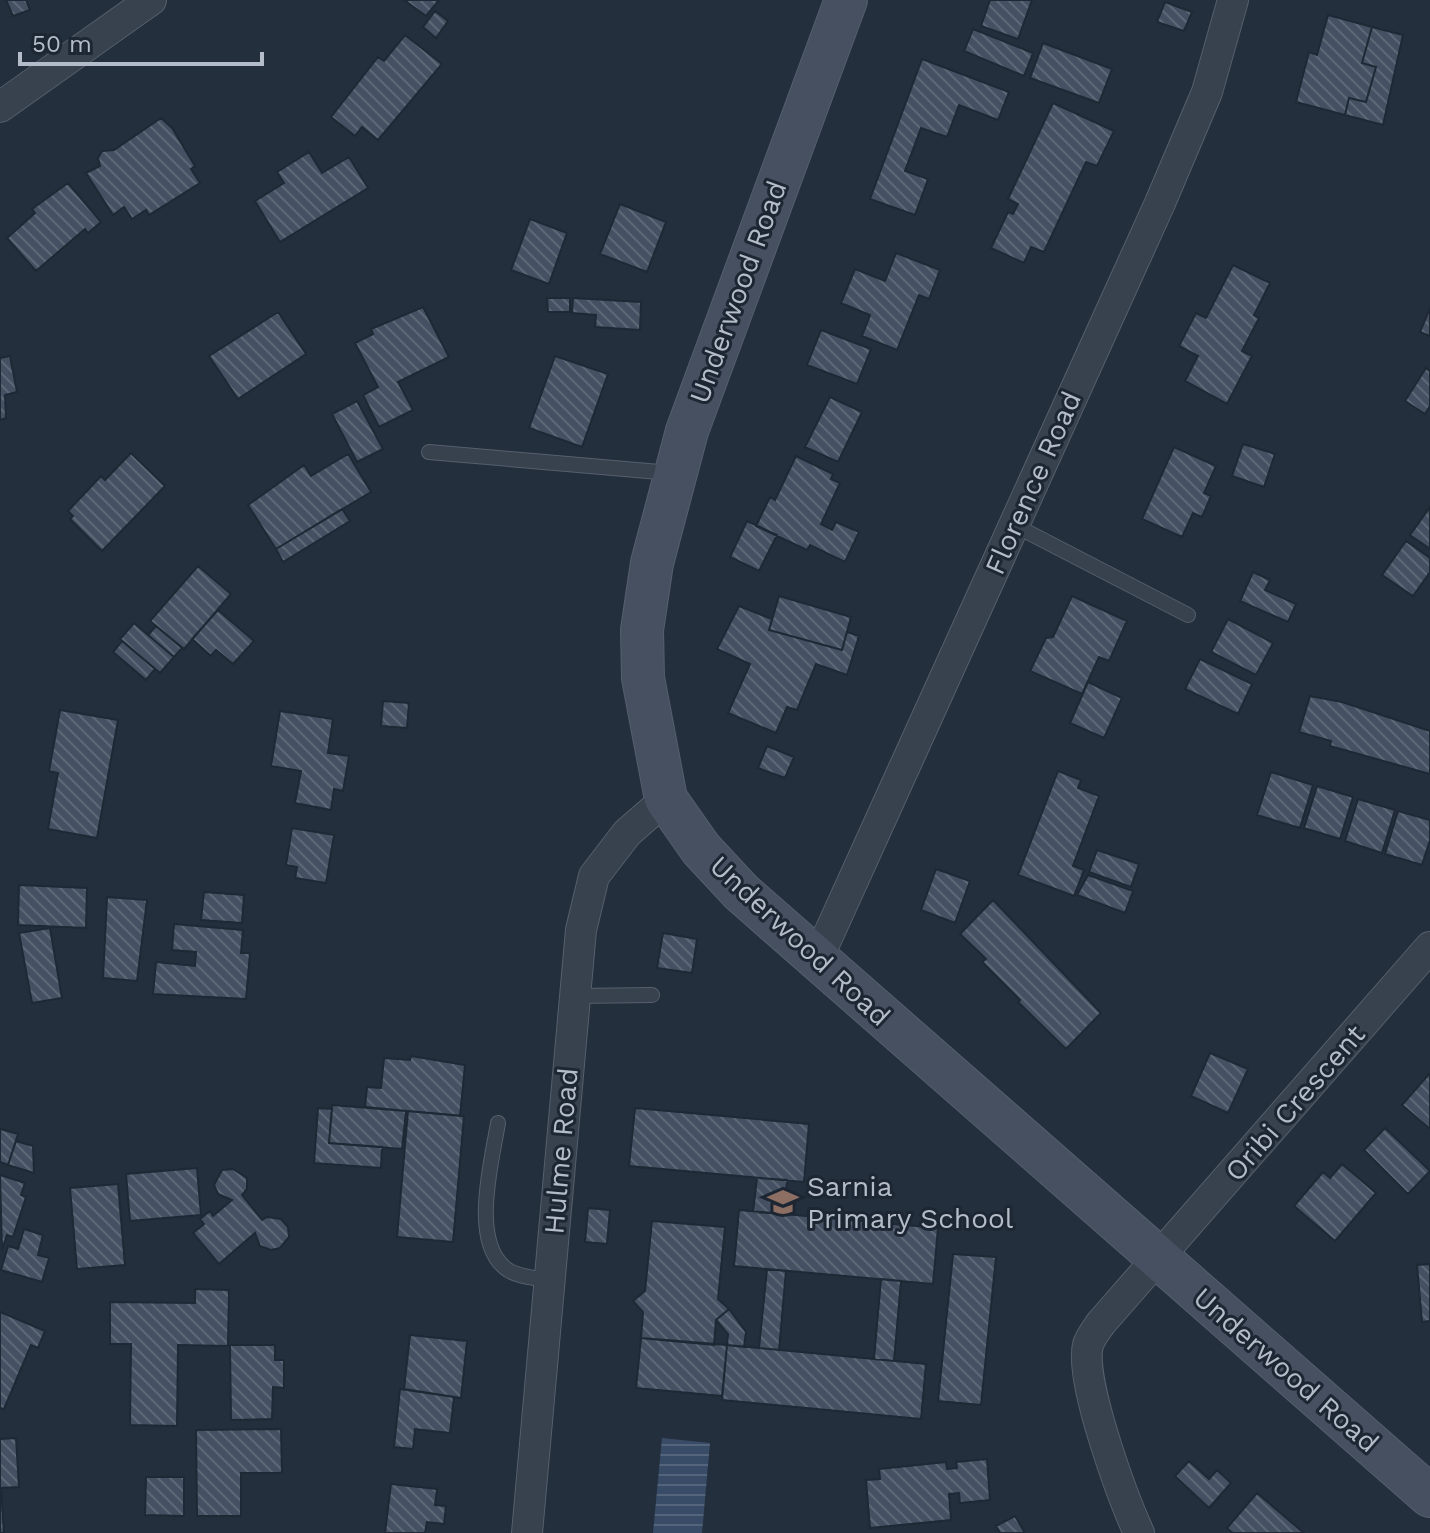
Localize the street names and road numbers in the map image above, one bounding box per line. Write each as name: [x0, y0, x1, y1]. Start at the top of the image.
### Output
street label: Underwood Road: [682, 176, 794, 408]
street label: Florence Road: [978, 386, 1088, 580]
street label: Underwood Road: [703, 849, 897, 1033]
street label: Oribi Crescent: [1218, 1018, 1372, 1188]
street label: Hulme Road: [537, 1066, 585, 1236]
street label: Underwood Road: [1187, 1281, 1385, 1459]

